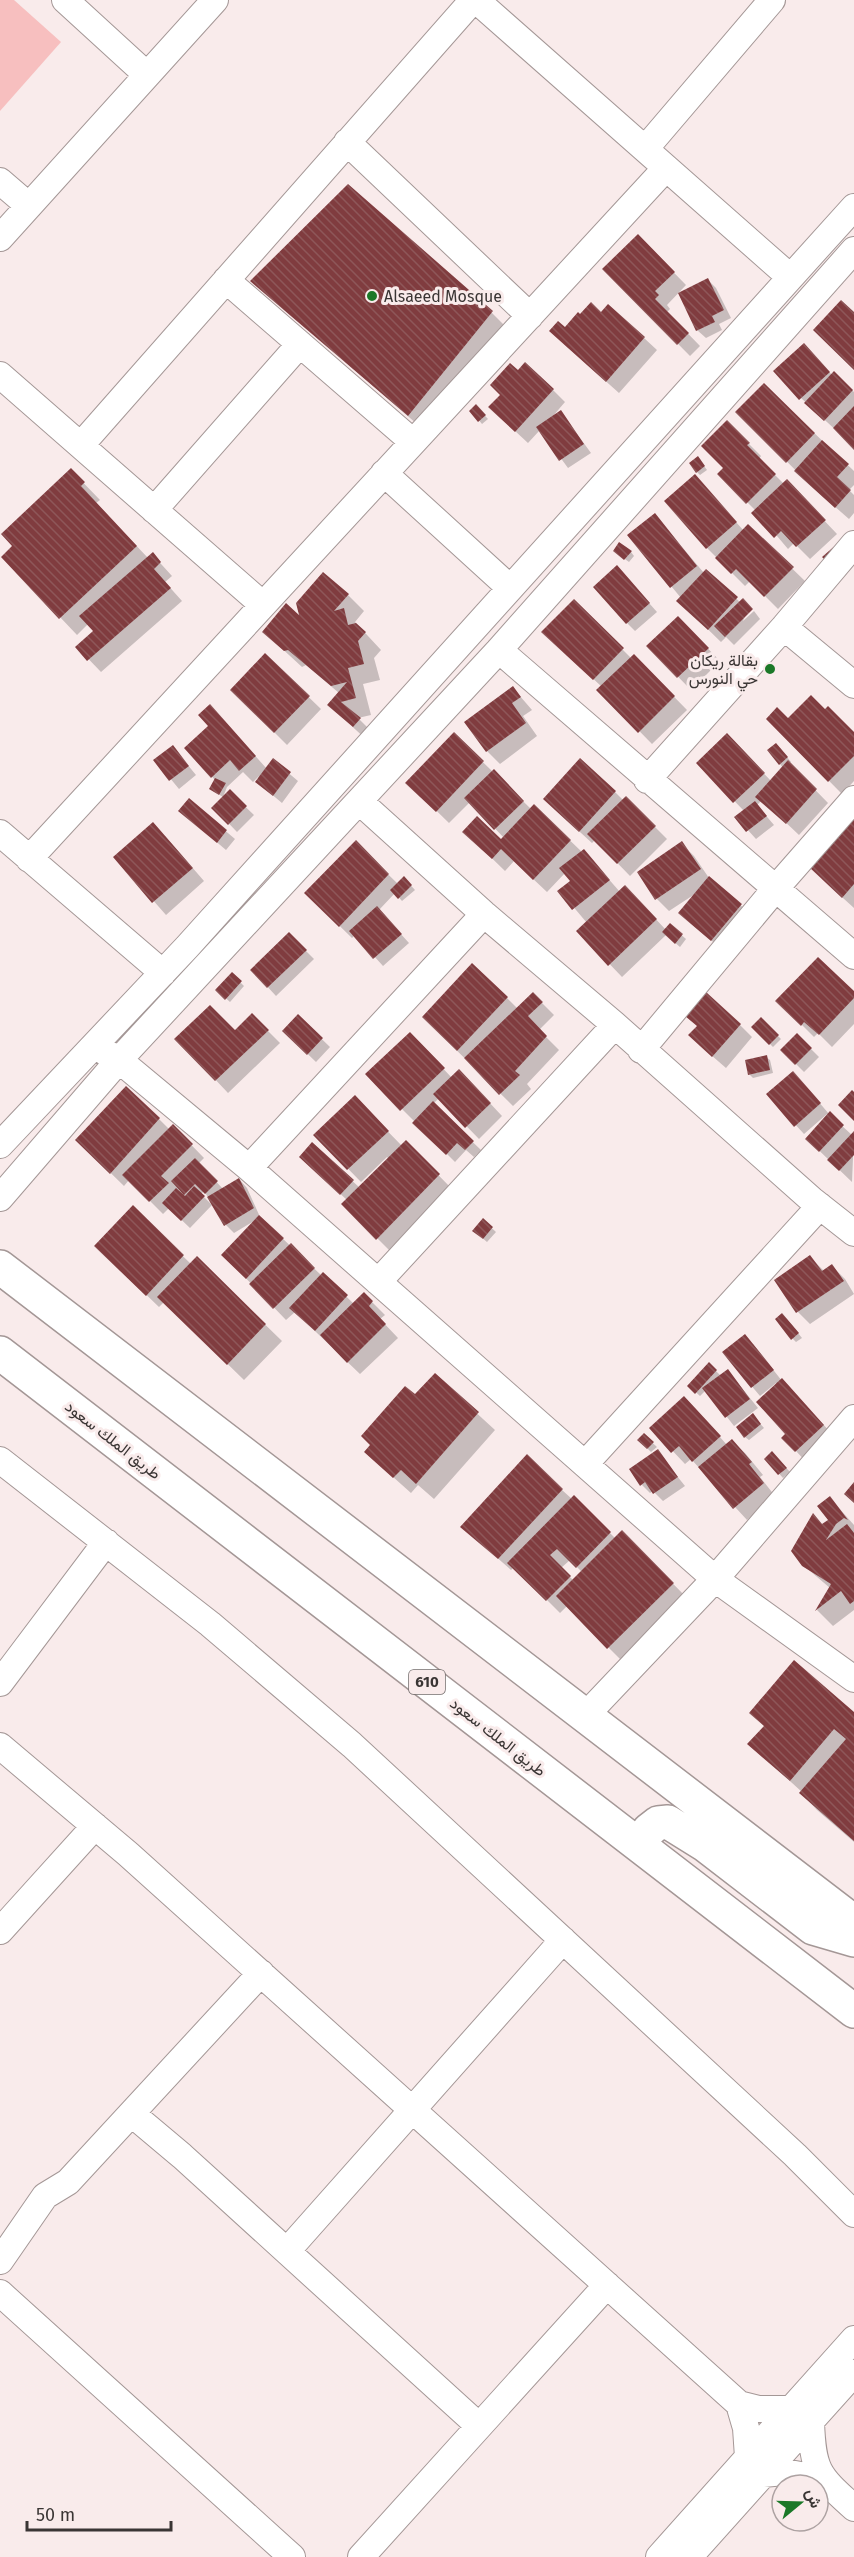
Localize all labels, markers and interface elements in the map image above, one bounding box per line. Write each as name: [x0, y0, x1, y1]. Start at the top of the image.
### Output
place label: Alsaeed Mosque: [384, 287, 502, 306]
marker: Alsaeed Mosque: [365, 289, 379, 303]
place label: بقالة ريكان حي النورس: [689, 651, 758, 692]
marker: بقالة ريكان حي النورس: [763, 662, 777, 676]
street label: طريق الملك سعود: [61, 1397, 165, 1484]
road number: 610: [409, 1670, 445, 1694]
street label: طريق الملك سعود: [446, 1694, 550, 1781]
north arrow: [770, 2473, 830, 2533]
text: ش: [802, 2486, 826, 2510]
scale bar: [27, 2494, 171, 2532]
text: 50 m: [36, 2504, 75, 2526]

